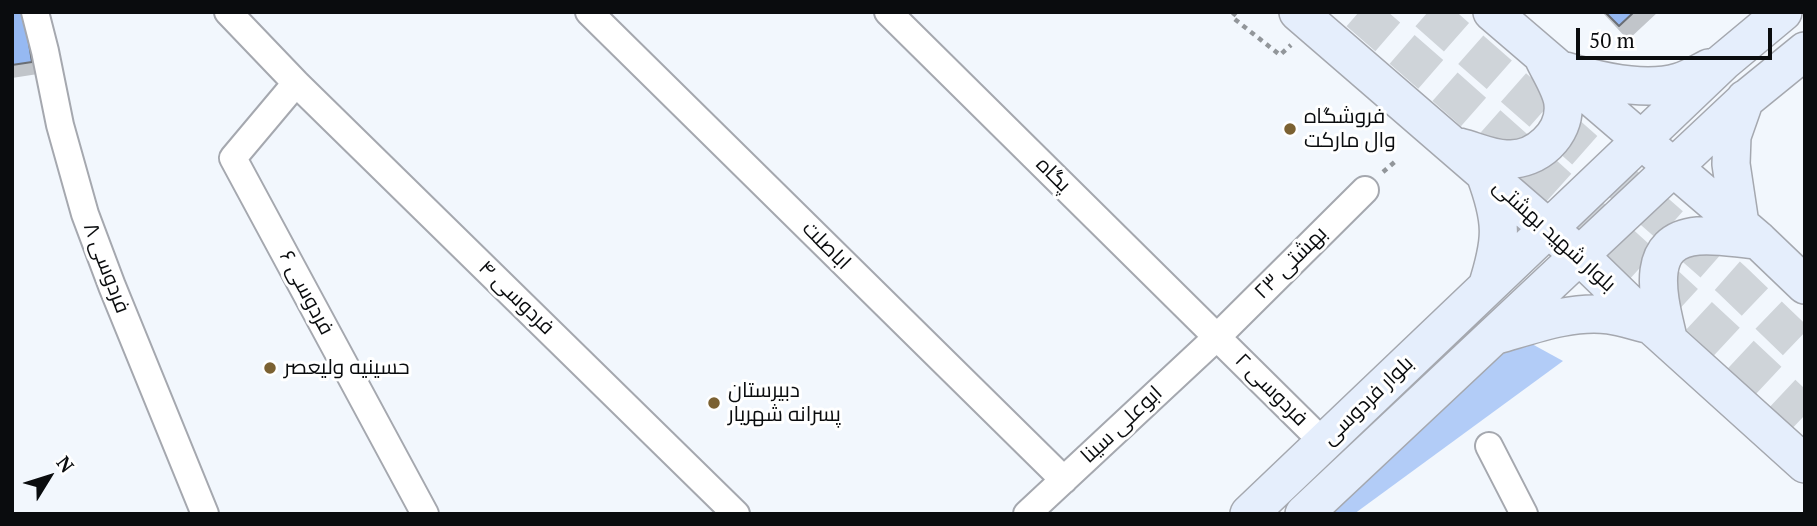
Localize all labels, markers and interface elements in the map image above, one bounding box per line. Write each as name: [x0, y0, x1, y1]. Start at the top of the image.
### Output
scale bar: [1579, 14, 1775, 58]
text: 50 m: [1589, 26, 1635, 54]
place label: فروشگاه وال مارکت: [1304, 104, 1396, 154]
marker: فروشگاه وال مارکت: [1282, 121, 1298, 137]
street label: پگاه: [1030, 152, 1076, 198]
street label: بلوار شهید بهشتی: [1487, 174, 1621, 298]
street label: اباصلت: [796, 216, 856, 276]
street label: فردوسی ۸: [77, 219, 135, 317]
street label: بهشتی ۲۳: [1249, 221, 1333, 305]
street label: فردوسی ۶: [273, 247, 339, 339]
street label: فردوسی ۴: [473, 256, 559, 340]
street label: فردوسی ۲: [1229, 348, 1313, 432]
street label: بلوار فردوسی: [1317, 351, 1419, 451]
place label: حسینیه ولیعصر: [284, 355, 410, 381]
marker: حسینیه ولیعصر: [262, 360, 278, 376]
place label: دبیرستان پسرانه شهریار: [728, 378, 841, 428]
street label: ابوعلی سینا: [1076, 381, 1168, 469]
marker: دبیرستان پسرانه شهریار: [706, 395, 722, 411]
north arrow: [14, 442, 84, 512]
text: N: [52, 450, 80, 477]

